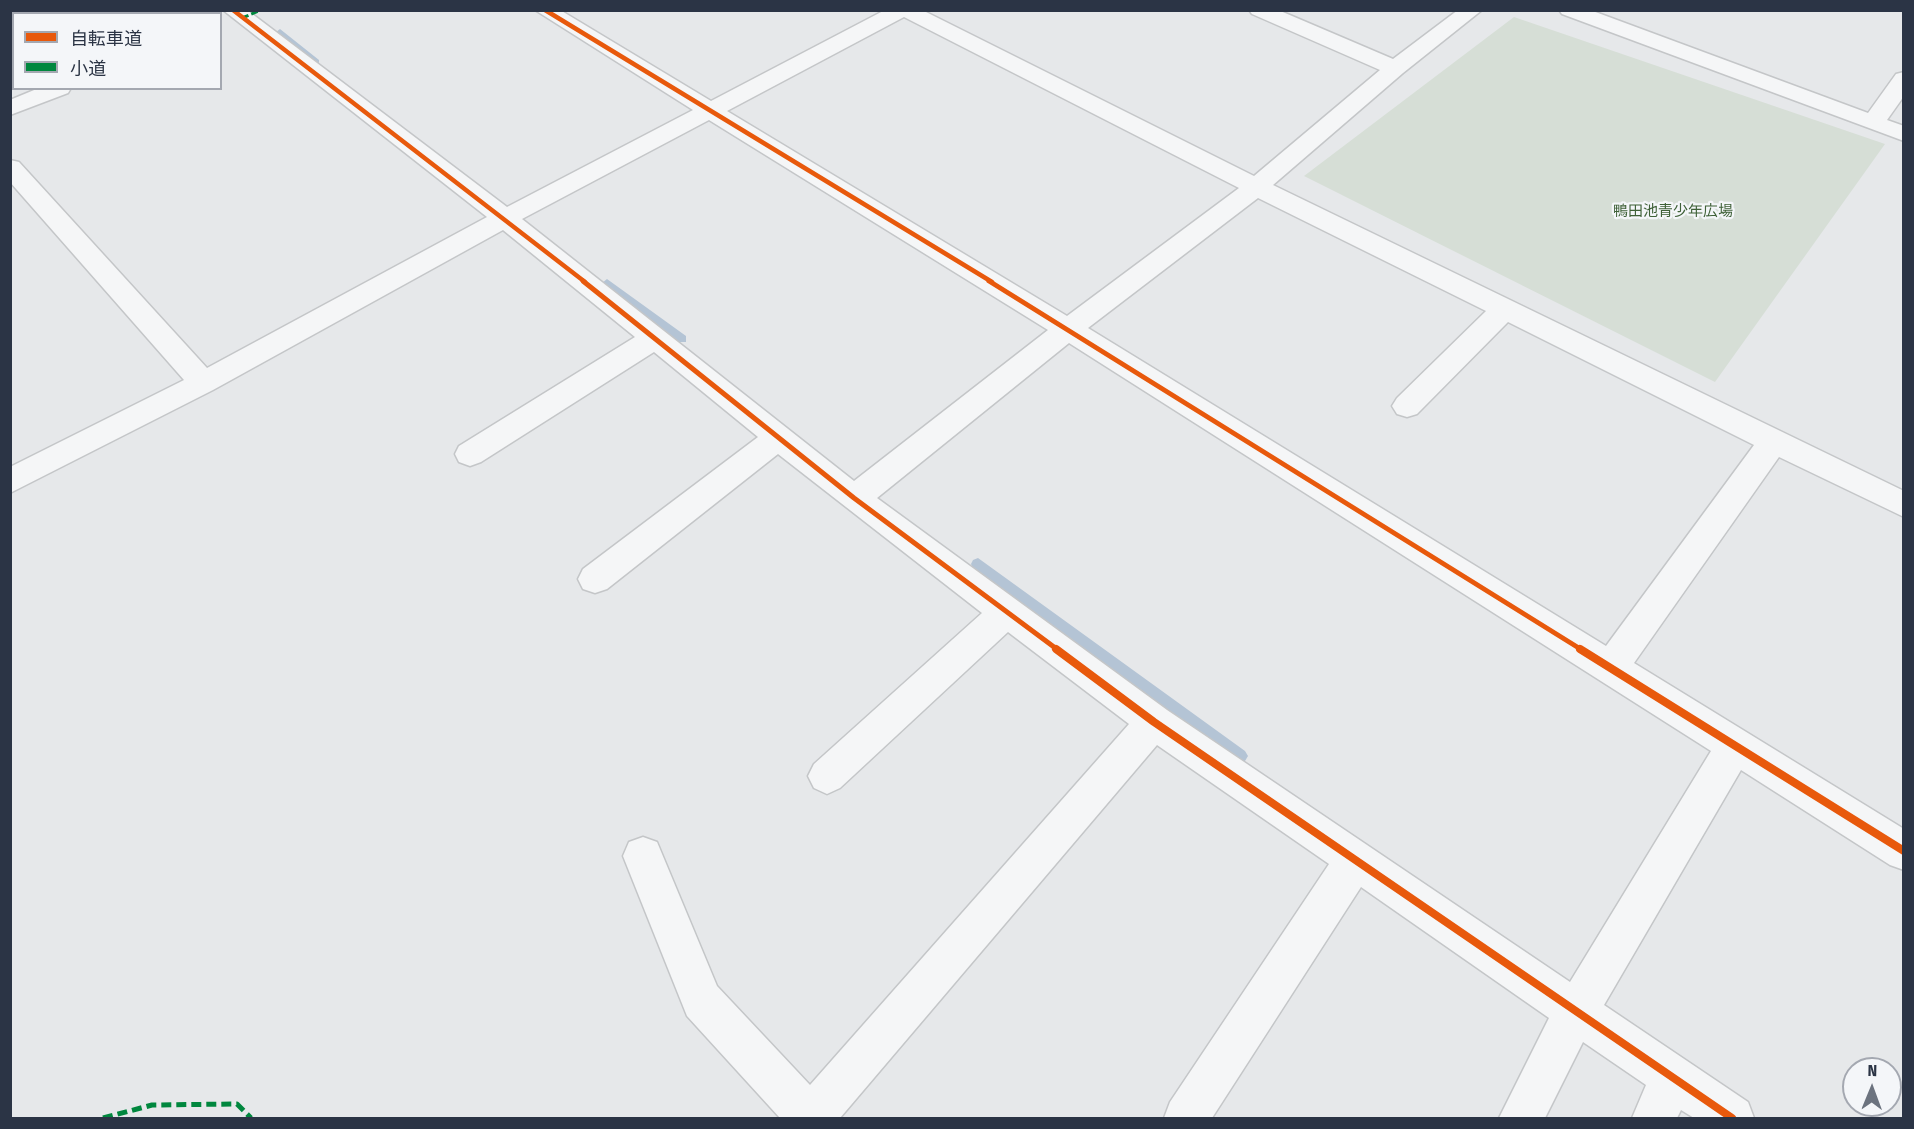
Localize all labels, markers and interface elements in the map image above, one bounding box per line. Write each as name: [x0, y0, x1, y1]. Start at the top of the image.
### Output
legend: [12, 12, 222, 90]
text: 自転車道: [70, 28, 142, 50]
text: 小道: [70, 58, 106, 80]
park label: 鴨田池青少年広場: [1613, 203, 1733, 221]
north arrow: [1842, 1057, 1902, 1117]
text: N: [1867, 1061, 1877, 1080]

